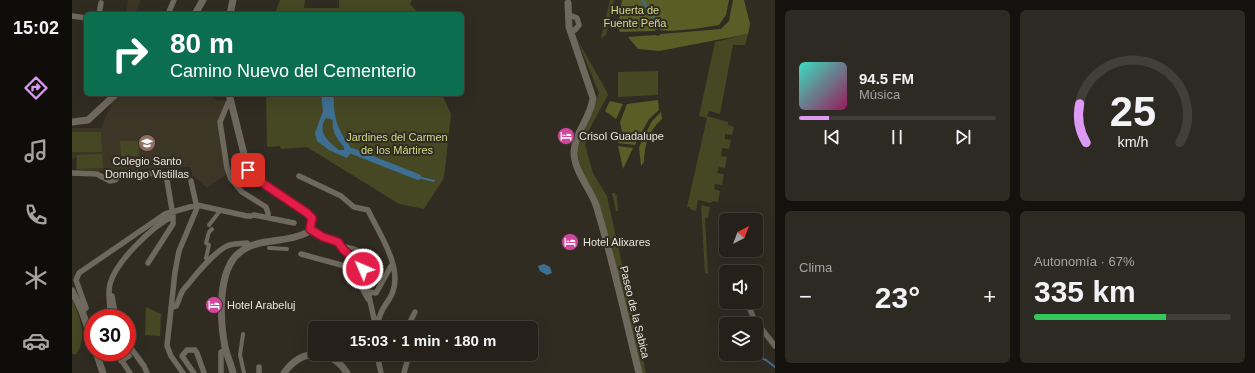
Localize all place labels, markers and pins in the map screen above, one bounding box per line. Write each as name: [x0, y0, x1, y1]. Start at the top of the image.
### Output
hotel icon: Crisol Guadalupe: [556, 126, 576, 146]
place label: Crisol Guadalupe: [579, 130, 664, 142]
school or university icon: Colegio Santo Domingo Vistillas: [137, 133, 157, 153]
pin: [231, 153, 265, 187]
place label: Colegio Santo Domingo Vistillas: [105, 155, 190, 180]
hotel icon: Hotel Alixares: [560, 232, 580, 252]
place label: Hotel Alixares: [583, 236, 651, 248]
hotel icon: Hotel Arabeluj: [204, 295, 224, 315]
place label: Hotel Arabeluj: [227, 299, 296, 311]

